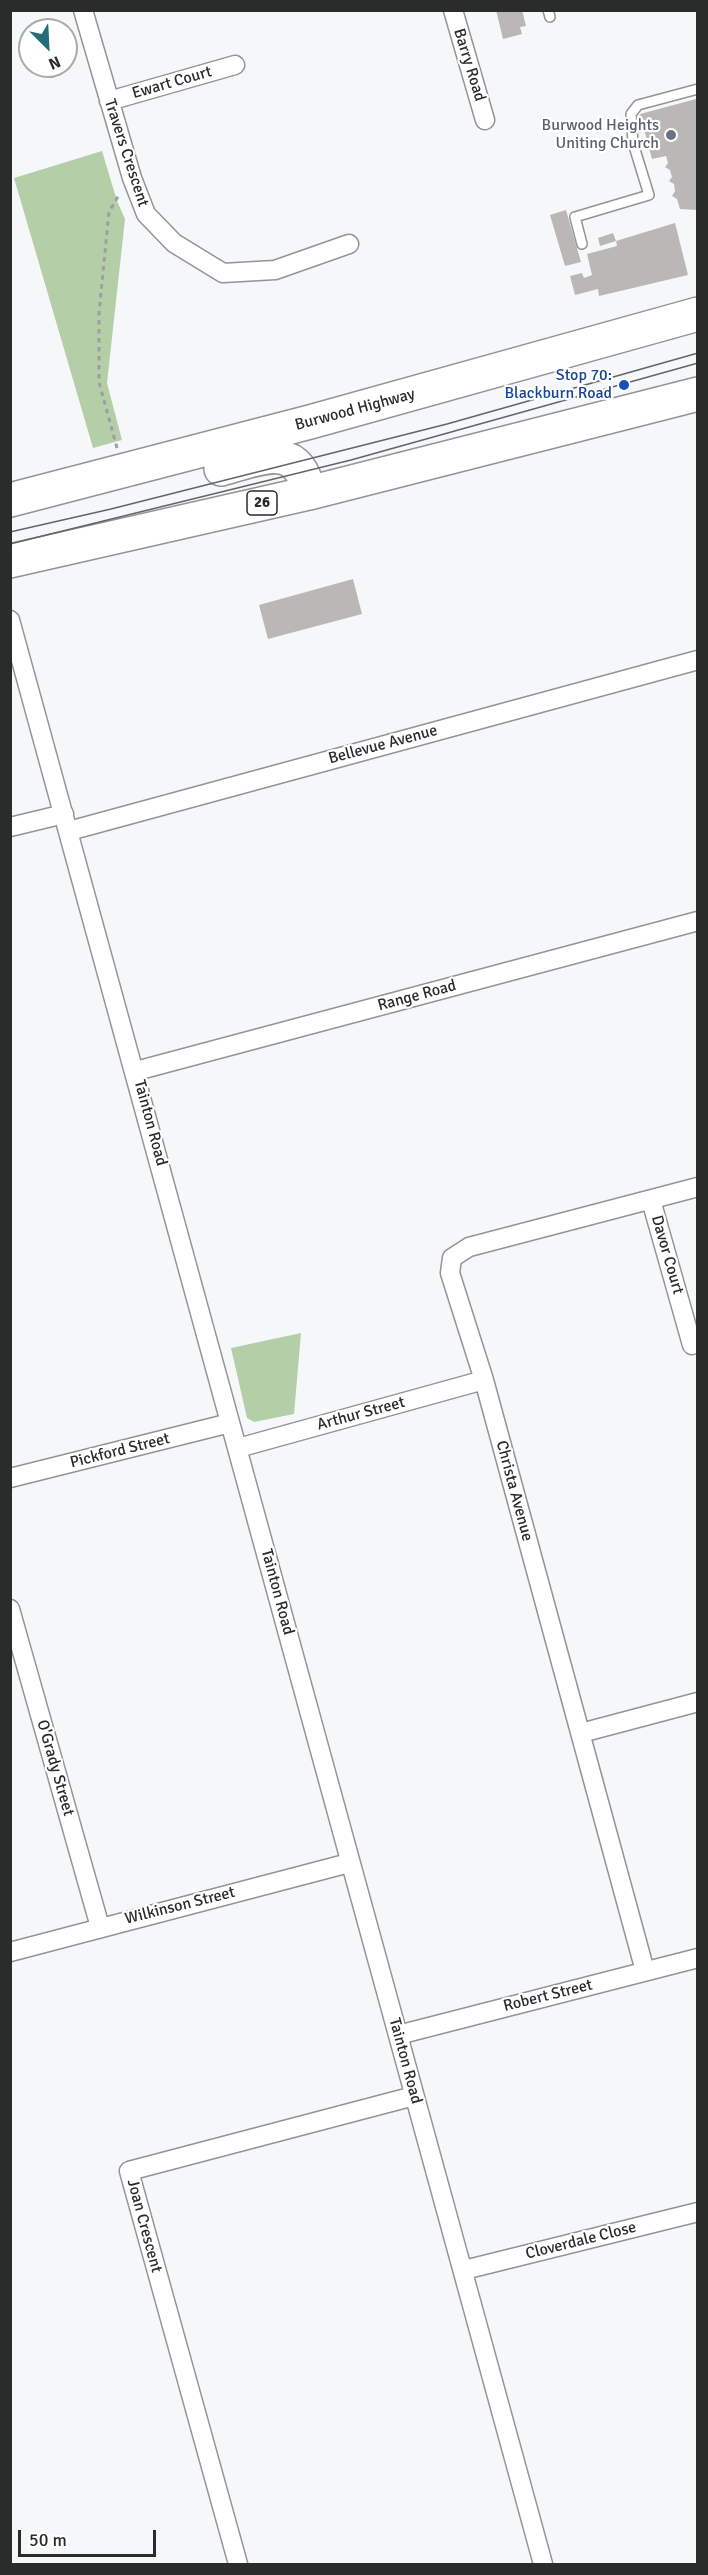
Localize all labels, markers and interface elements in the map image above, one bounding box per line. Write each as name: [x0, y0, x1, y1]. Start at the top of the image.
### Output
north arrow: [18, 18, 78, 78]
street label: Barry Road: [449, 26, 489, 104]
text: N: [45, 51, 64, 74]
street label: Ewart Court: [130, 62, 214, 104]
street label: Travers Crescent: [100, 97, 152, 209]
place label: Burwood Heights Uniting Church: [541, 116, 659, 154]
marker: Burwood Heights Uniting Church: [664, 128, 678, 142]
place label: Stop 70: Blackburn Road: [504, 366, 612, 404]
marker: Stop 70: Blackburn Road: [617, 378, 631, 392]
street label: Burwood Highway: [293, 385, 417, 435]
road number: 26: [247, 491, 277, 515]
street label: Bellevue Avenue: [326, 721, 440, 769]
street label: Range Road: [376, 976, 458, 1016]
street label: Tainton Road: [129, 1078, 171, 1168]
street label: Davor Court: [647, 1213, 687, 1297]
street label: Arthur Street: [315, 1393, 407, 1435]
street label: Pickford Street: [68, 1429, 172, 1473]
street label: Christa Avenue: [491, 1439, 537, 1543]
street label: Tainton Road: [256, 1547, 298, 1637]
street label: O'Grady Street: [32, 1718, 78, 1818]
street label: Wilkinson Street: [123, 1883, 237, 1929]
street label: Robert Street: [501, 1976, 595, 2016]
street label: Tainton Road: [384, 2016, 426, 2106]
street label: Joan Crescent: [122, 2177, 166, 2275]
street label: Cloverdale Close: [524, 2218, 638, 2264]
scale bar: [21, 2518, 159, 2556]
text: 50 m: [29, 2529, 67, 2551]

